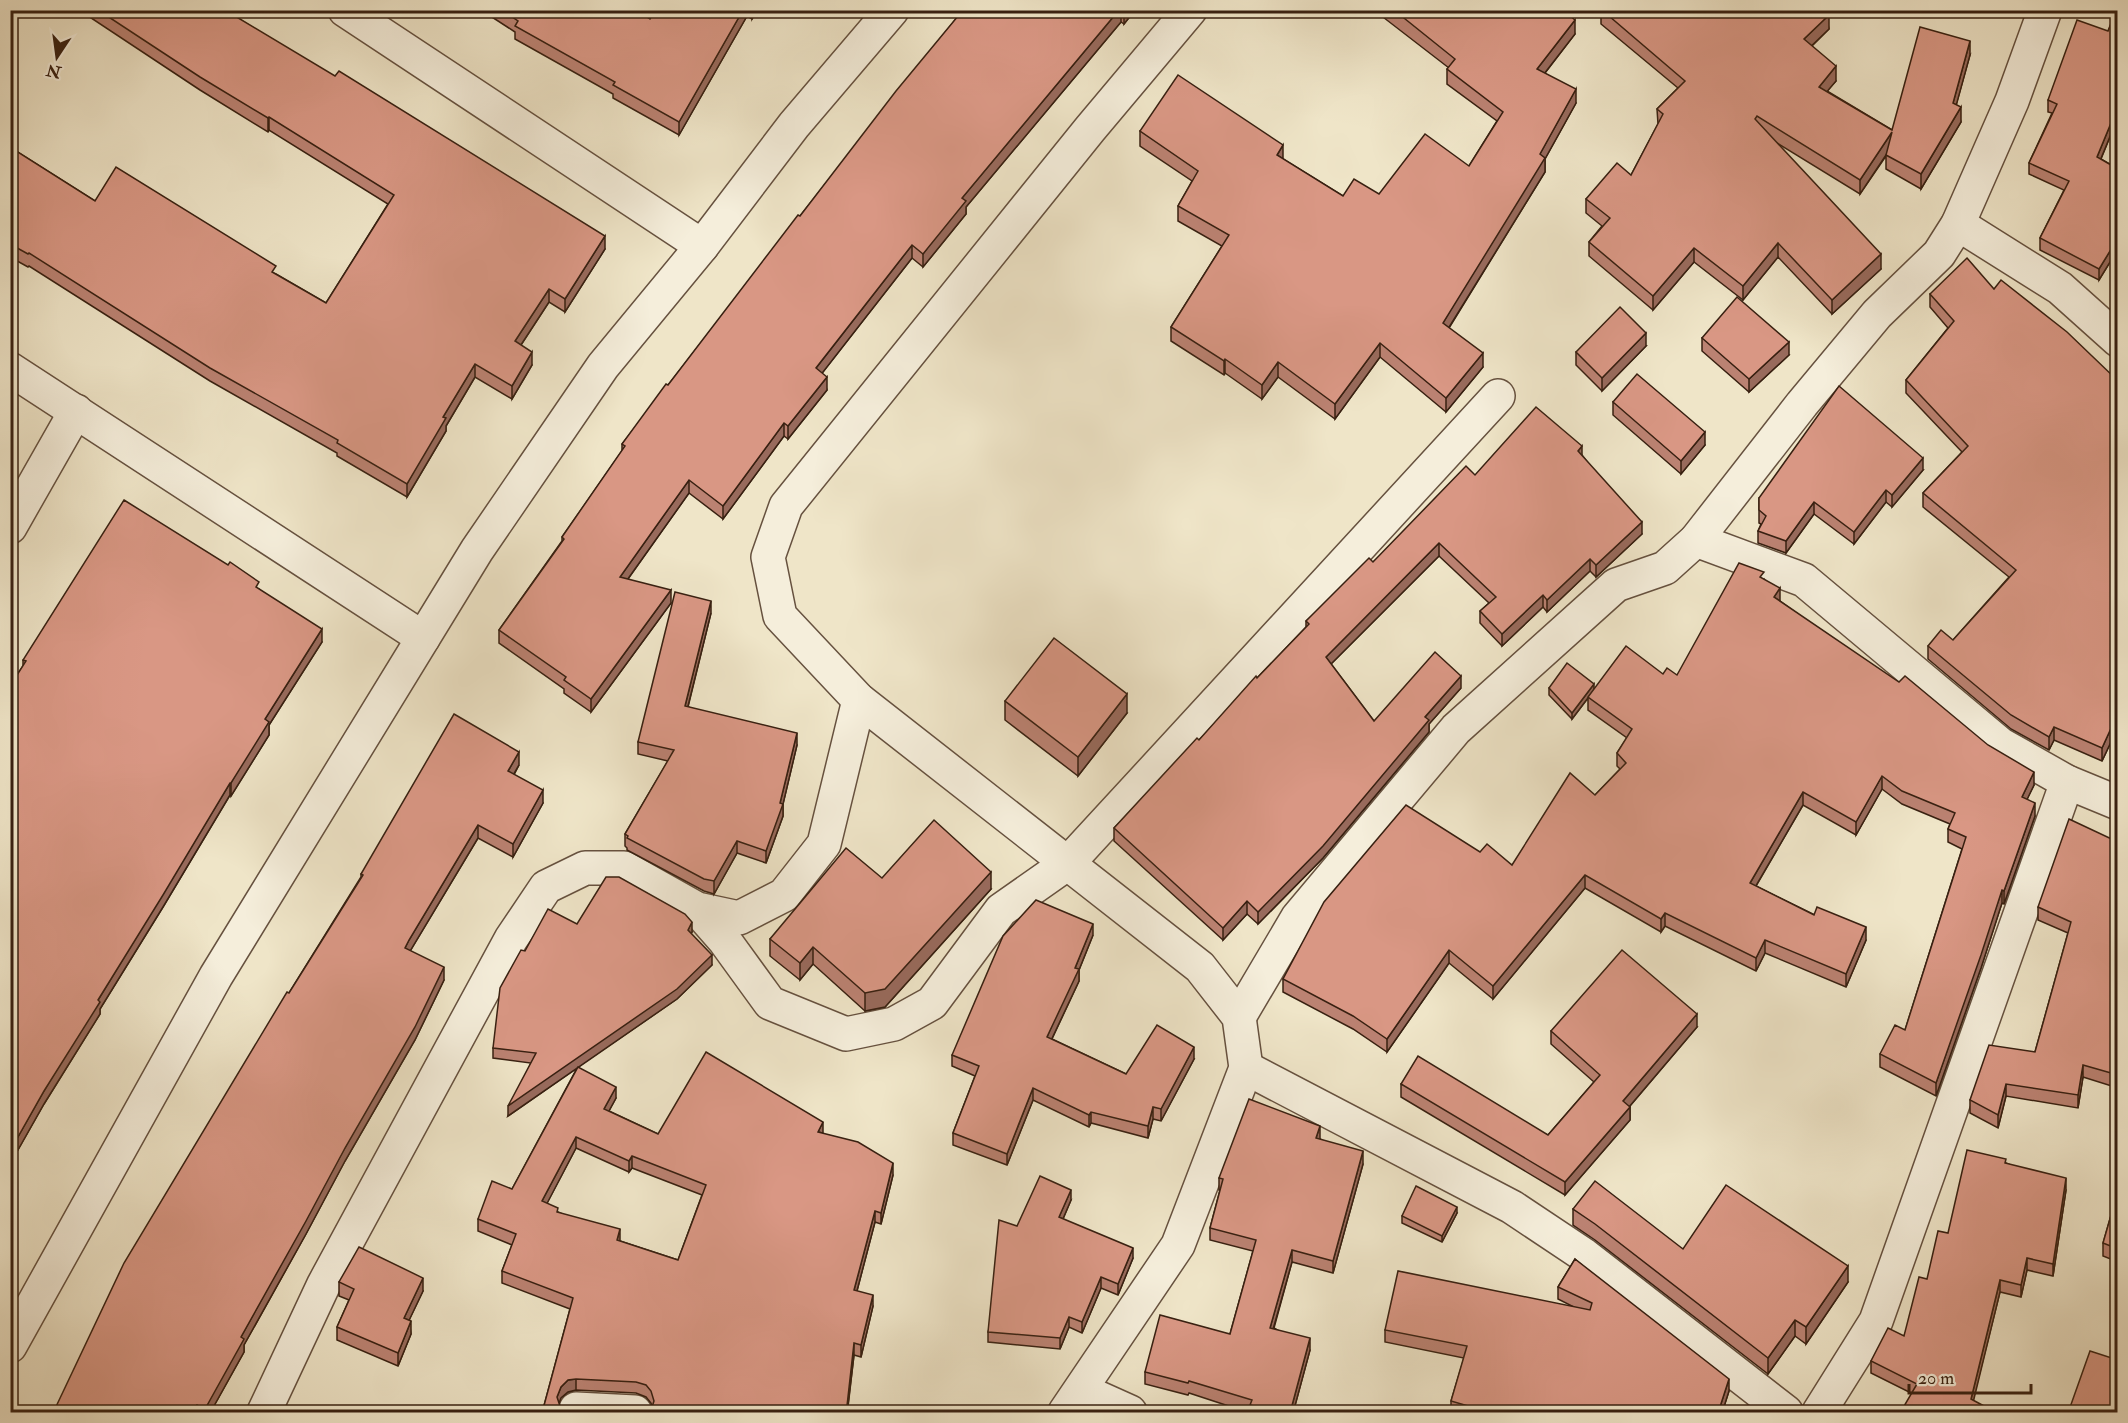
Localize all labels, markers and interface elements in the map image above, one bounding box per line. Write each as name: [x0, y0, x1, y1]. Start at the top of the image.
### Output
north arrow: [27, 27, 87, 87]
text: N: [44, 59, 64, 82]
scale bar: [1909, 1357, 2030, 1395]
text: 20 m: [1918, 1367, 1954, 1390]

